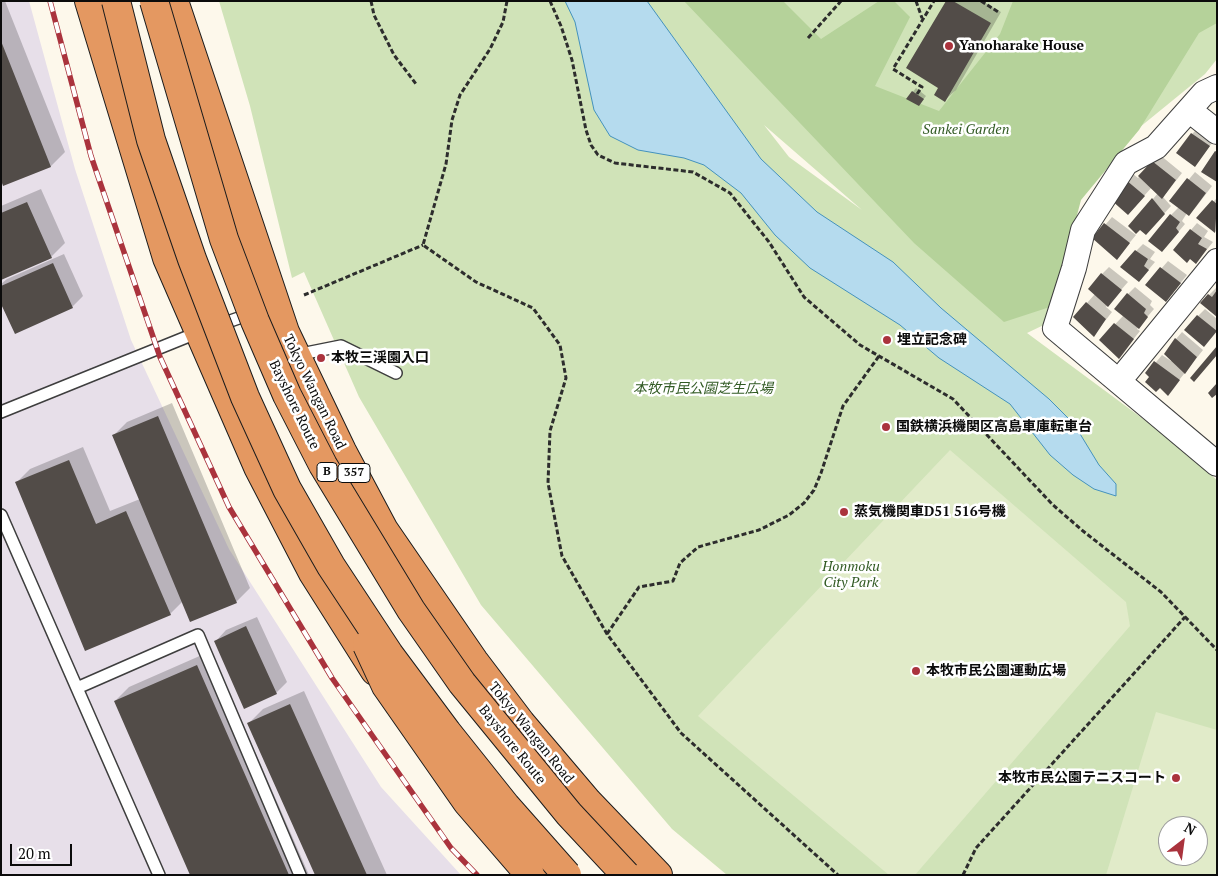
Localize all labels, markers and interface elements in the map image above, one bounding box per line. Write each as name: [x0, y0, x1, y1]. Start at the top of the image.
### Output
place label: Yanoharake House: [959, 38, 1084, 54]
marker: Yanoharake House: [943, 40, 955, 52]
park label: Sankei Garden: [923, 122, 1009, 138]
street label: Tokyo Wangan Road: [279, 332, 349, 452]
place label: 埋立記念碑: [897, 332, 967, 348]
marker: 埋立記念碑: [881, 334, 893, 346]
place label: 本牧三渓園入口: [331, 350, 429, 366]
marker: 本牧三渓園入口: [315, 352, 327, 364]
street label: Bayshore Route: [265, 358, 323, 452]
park label: 本牧市民公園芝生広場: [633, 381, 773, 397]
place label: 国鉄横浜機関区高島車庫転車台: [896, 419, 1092, 435]
marker: 国鉄横浜機関区高島車庫転車台: [880, 421, 892, 433]
road number: B: [317, 462, 337, 482]
road number: 357: [338, 463, 370, 482]
place label: 蒸気機関車D51 516号機: [854, 504, 1006, 520]
marker: 蒸気機関車D51 516号機: [838, 506, 850, 518]
park label: Honmoku City Park: [822, 559, 880, 592]
place label: 本牧市民公園運動広場: [926, 663, 1066, 679]
marker: 本牧市民公園運動広場: [910, 665, 922, 677]
street label: Tokyo Wangan Road: [485, 679, 577, 787]
street label: Bayshore Route: [475, 702, 549, 788]
place label: 本牧市民公園テニスコート: [998, 770, 1166, 786]
marker: 本牧市民公園テニスコート: [1170, 772, 1182, 784]
north arrow: [1158, 816, 1208, 866]
text: N: [1181, 818, 1200, 839]
scale bar: [12, 834, 75, 866]
text: 20 m: [18, 843, 51, 863]

